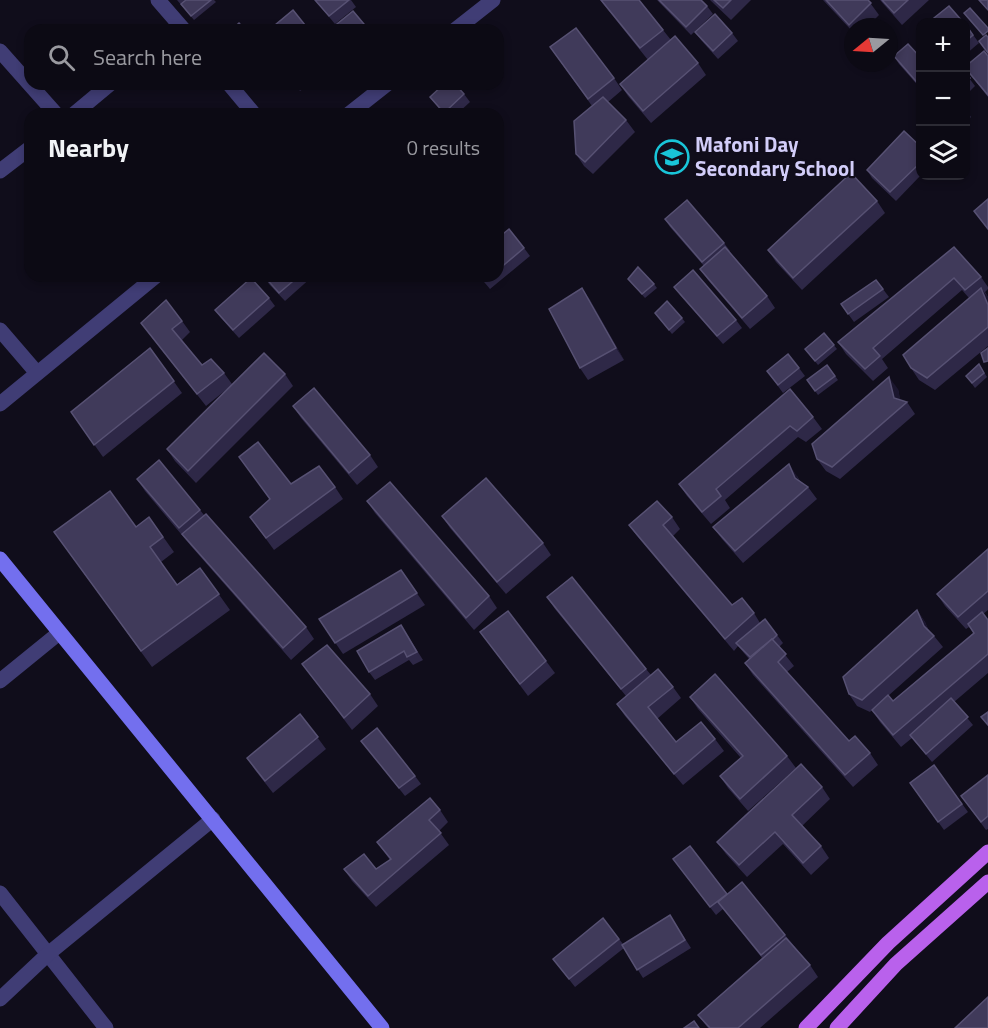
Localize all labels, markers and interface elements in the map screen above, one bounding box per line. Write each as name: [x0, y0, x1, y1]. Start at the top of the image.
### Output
north arrow: [844, 18, 898, 72]
map controls: [916, 18, 970, 180]
button: +: [916, 18, 970, 72]
search box: [24, 24, 504, 90]
text: Search here: [93, 40, 202, 74]
icon: search: [45, 41, 78, 74]
button: −: [916, 72, 970, 126]
button: layers: [916, 126, 970, 180]
text: Nearby: [48, 128, 129, 167]
place label: Mafoni Day Secondary School: [695, 128, 855, 184]
text: 0 results: [407, 132, 480, 163]
school or university icon: Mafoni Day Secondary School: [654, 139, 690, 175]

